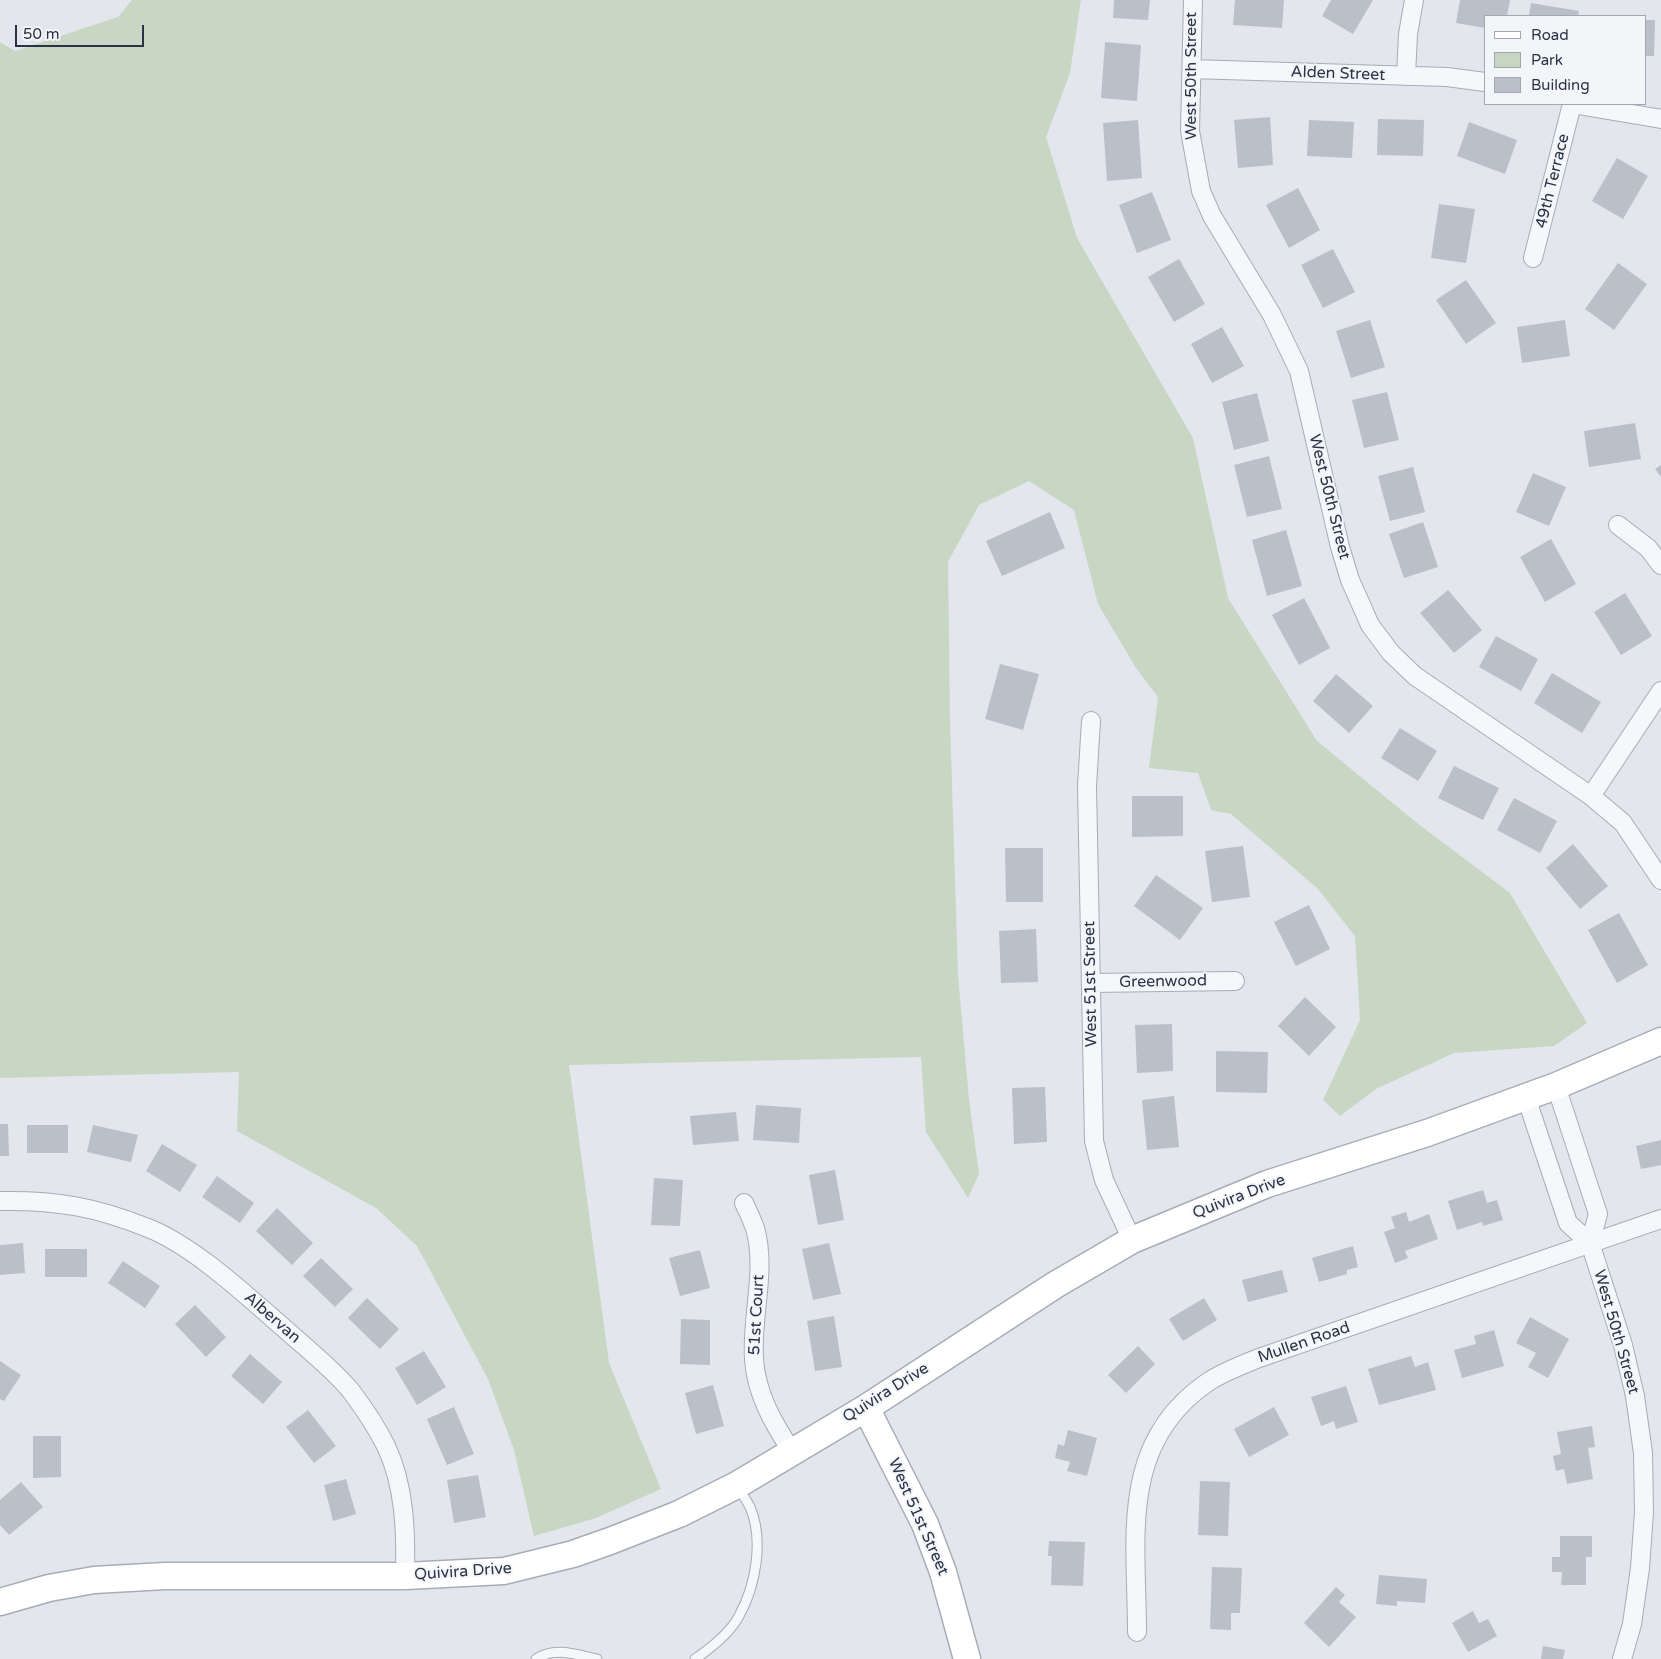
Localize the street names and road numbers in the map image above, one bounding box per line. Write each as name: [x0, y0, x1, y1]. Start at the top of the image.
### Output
street label: West 50th Street: [1182, 12, 1202, 140]
street label: Alden Street: [1290, 63, 1386, 85]
street label: 49th Terrace: [1532, 132, 1574, 230]
street label: West 50th Street: [1304, 432, 1354, 562]
street label: West 51st Street: [1080, 921, 1102, 1047]
street label: Greenwood: [1119, 972, 1207, 992]
street label: Quivira Drive: [1190, 1171, 1288, 1223]
street label: West 50th Street: [1589, 1268, 1643, 1396]
street label: 51st Court: [745, 1274, 769, 1356]
street label: Albervan: [240, 1288, 304, 1348]
street label: Mullen Road: [1255, 1318, 1353, 1368]
street label: Quivira Drive: [839, 1359, 933, 1427]
street label: West 51st Street: [884, 1455, 952, 1579]
street label: Quivira Drive: [414, 1559, 512, 1585]

